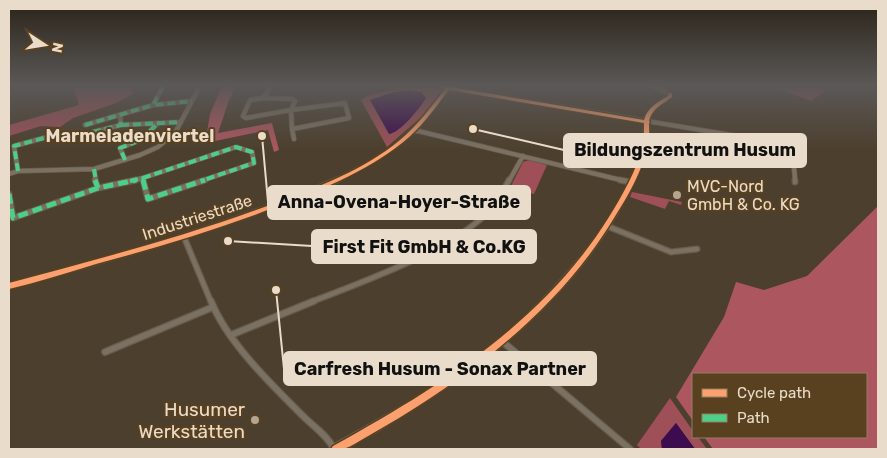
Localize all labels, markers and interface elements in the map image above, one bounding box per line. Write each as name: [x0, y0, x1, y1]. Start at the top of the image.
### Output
north arrow: [20, 20, 70, 70]
text: N: [48, 41, 67, 54]
district label: Marmeladenviertel: [46, 125, 214, 147]
callout: Bildungszentrum Husum: [564, 134, 806, 167]
text: Bildungszentrum Husum: [574, 139, 796, 161]
place label: MVC-Nord GmbH & Co. KG: [687, 177, 800, 214]
callout: Anna-Ovena-Hoyer-Straße: [268, 186, 530, 219]
marker: MVC-Nord GmbH & Co. KG: [671, 189, 683, 201]
street label: Industriestraße: [140, 191, 254, 244]
text: Anna-Ovena-Hoyer-Straße: [278, 191, 520, 213]
callout: First Fit GmbH & Co.KG: [312, 230, 536, 263]
text: First Fit GmbH & Co.KG: [322, 236, 526, 258]
callout: Carfresh Husum - Sonax Partner: [284, 352, 596, 385]
text: Carfresh Husum - Sonax Partner: [294, 358, 586, 380]
legend: [692, 373, 867, 438]
text: Cycle path: [737, 384, 811, 402]
place label: Husumer Werkstätten: [138, 398, 246, 443]
text: Path: [737, 409, 770, 427]
marker: Husumer Werkstätten: [249, 414, 261, 426]

